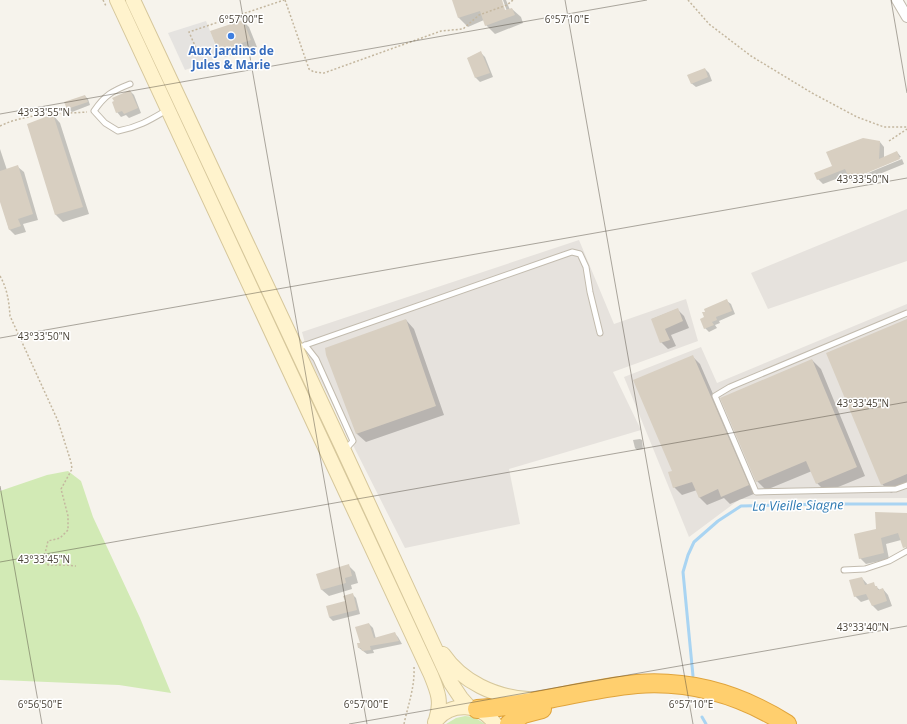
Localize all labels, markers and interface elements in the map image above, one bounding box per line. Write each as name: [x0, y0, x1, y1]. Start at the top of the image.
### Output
text: 6°57'00"E: [219, 12, 263, 26]
text: 6°57'10"E: [545, 12, 589, 26]
marker: Aux jardins de Jules & Marie: [226, 31, 236, 41]
place label: Aux jardins de Jules & Marie: [188, 42, 274, 73]
text: 43°33'55"N: [18, 105, 70, 119]
text: 43°33'50"N: [837, 172, 889, 186]
text: 43°33'50"N: [18, 329, 70, 343]
text: 43°33'45"N: [837, 396, 889, 410]
water label: La Vieille Siagne: [752, 495, 844, 515]
text: 43°33'45"N: [18, 552, 70, 566]
text: 43°33'40"N: [837, 620, 889, 634]
text: 6°56'50"E: [18, 697, 62, 711]
text: 6°57'00"E: [344, 697, 388, 711]
text: 6°57'10"E: [669, 697, 713, 711]

